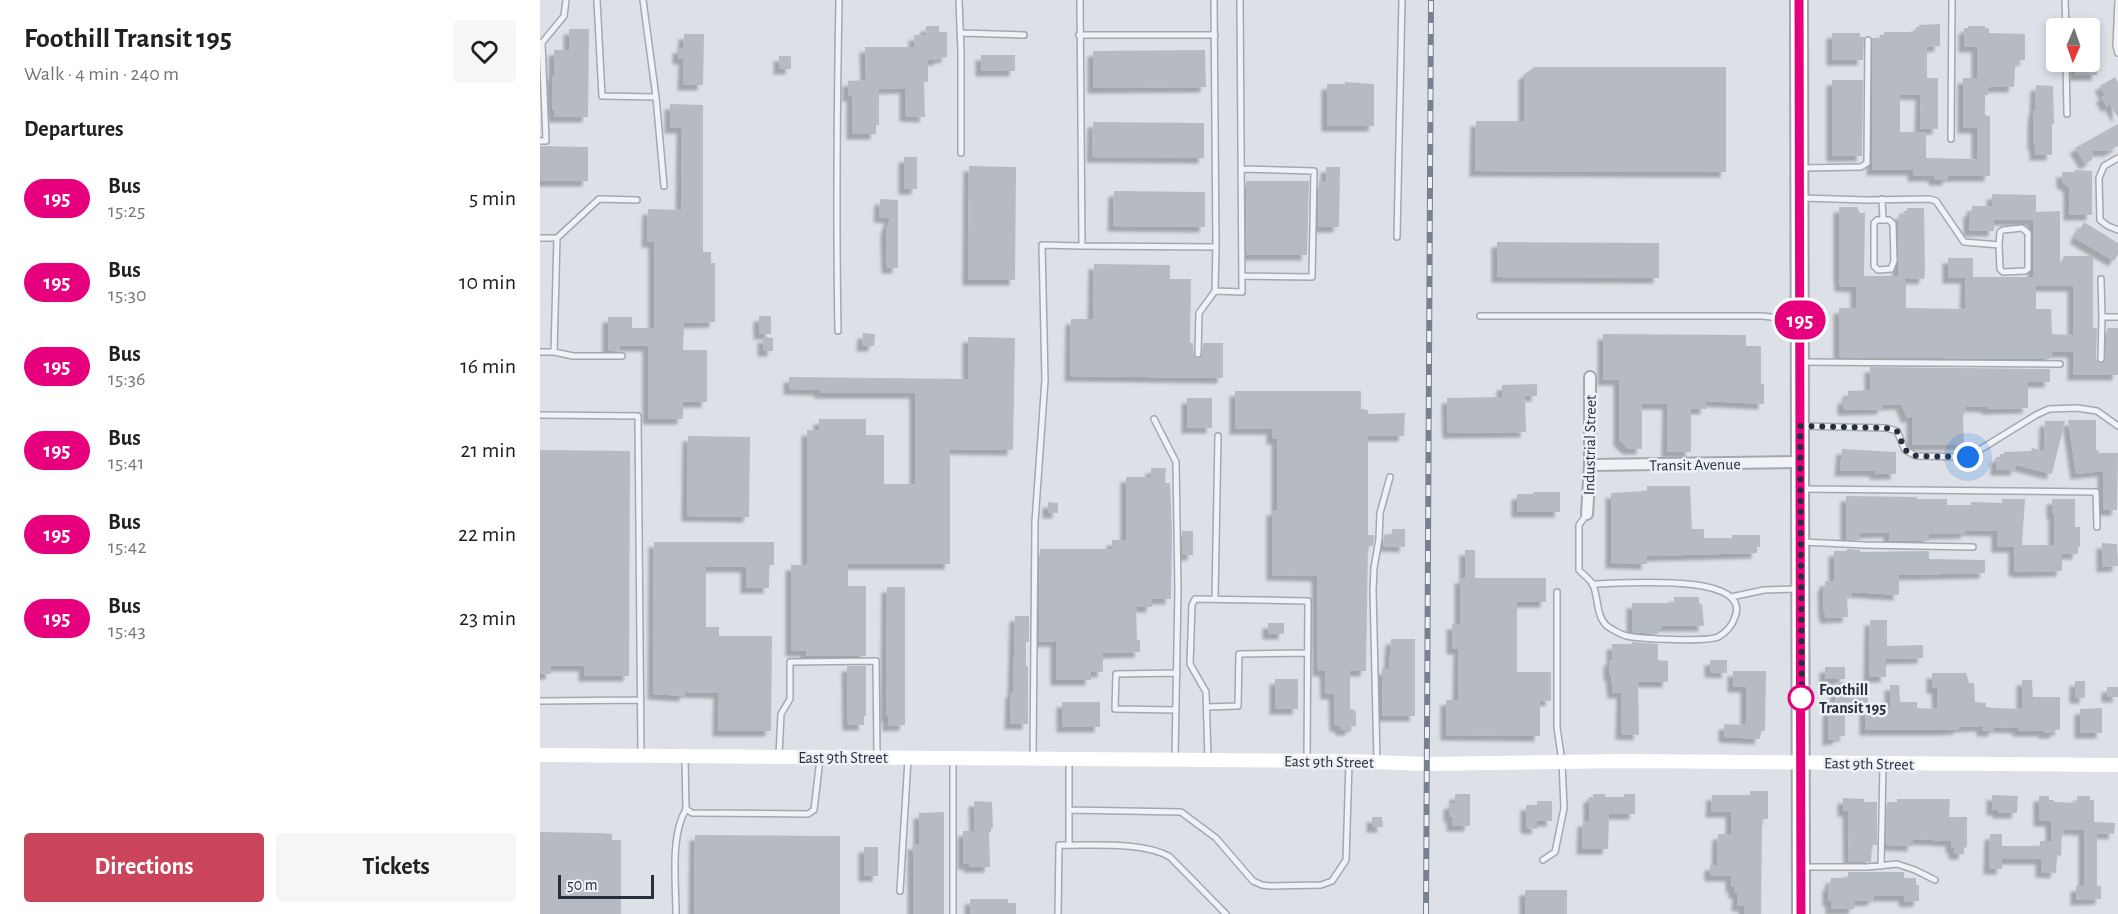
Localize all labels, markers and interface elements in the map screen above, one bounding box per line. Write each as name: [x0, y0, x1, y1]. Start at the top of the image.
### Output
north arrow: [2046, 18, 2100, 72]
map controls: [2046, 18, 2100, 72]
button: heart: [453, 20, 516, 83]
text: Foothill Transit 195: [24, 25, 232, 53]
text: Walk · 4 min · 240 m: [24, 64, 179, 84]
text: Departures: [24, 118, 124, 140]
text: Bus: [108, 175, 141, 197]
text: 5 min: [469, 187, 516, 209]
text: 195: [44, 188, 70, 209]
text: 15:25: [108, 201, 145, 221]
text: Bus: [108, 259, 141, 281]
text: 10 min: [459, 271, 516, 293]
text: 195: [44, 272, 70, 293]
text: 15:30: [108, 285, 147, 305]
line badge: 195: [1766, 300, 1834, 340]
text: 195: [1787, 310, 1813, 331]
text: Bus: [108, 343, 141, 365]
text: 16 min: [460, 355, 516, 377]
text: 195: [44, 356, 70, 377]
text: 15:36: [108, 369, 145, 389]
street label: Industrial Street: [1581, 395, 1599, 495]
text: Bus: [108, 427, 141, 449]
text: 21 min: [461, 439, 516, 461]
text: 195: [44, 440, 70, 461]
your location: [1953, 442, 1983, 472]
text: 15:41: [108, 453, 144, 473]
street label: Transit Avenue: [1649, 456, 1741, 474]
text: Bus: [108, 511, 141, 533]
text: 22 min: [458, 523, 516, 545]
text: 195: [44, 524, 70, 545]
text: 15:42: [108, 537, 147, 557]
text: Bus: [108, 595, 141, 617]
text: 23 min: [459, 607, 516, 629]
text: 195: [44, 608, 70, 629]
text: 15:43: [108, 621, 146, 641]
place label: Foothill Transit 195: [1819, 682, 1886, 716]
marker: Foothill Transit 195: [1788, 685, 1814, 711]
street label: East 9th Street: [798, 750, 888, 766]
street label: East 9th Street: [1284, 753, 1374, 771]
street label: East 9th Street: [1824, 755, 1914, 773]
button: Directions: [24, 833, 264, 902]
button: Tickets: [276, 833, 516, 902]
scale bar: [558, 872, 654, 900]
text: 50 m: [567, 877, 598, 893]

